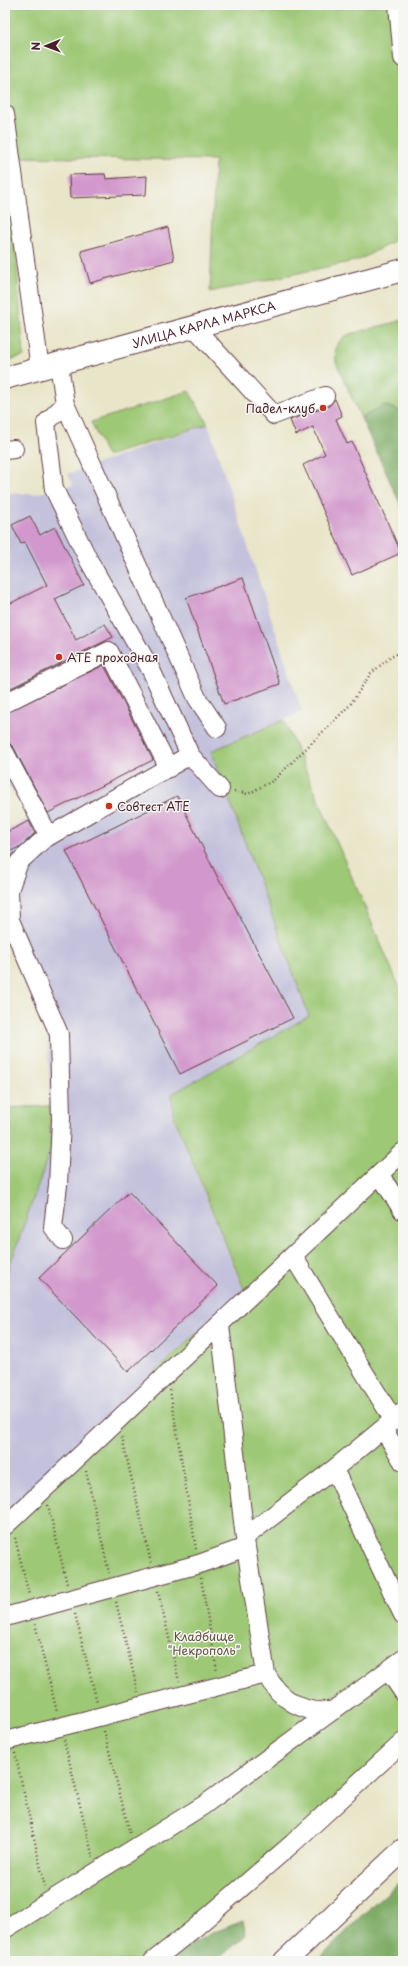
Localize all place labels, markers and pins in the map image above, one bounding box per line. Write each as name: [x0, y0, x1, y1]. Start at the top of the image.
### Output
place label: Падел-клуб: [246, 399, 315, 417]
marker: Падел-клуб: [318, 403, 328, 413]
place label: АТЕ проходная: [67, 648, 158, 666]
marker: АТЕ проходная: [54, 652, 64, 662]
place label: Совтест АТЕ: [117, 797, 190, 815]
marker: Совтест АТЕ: [104, 801, 114, 811]

